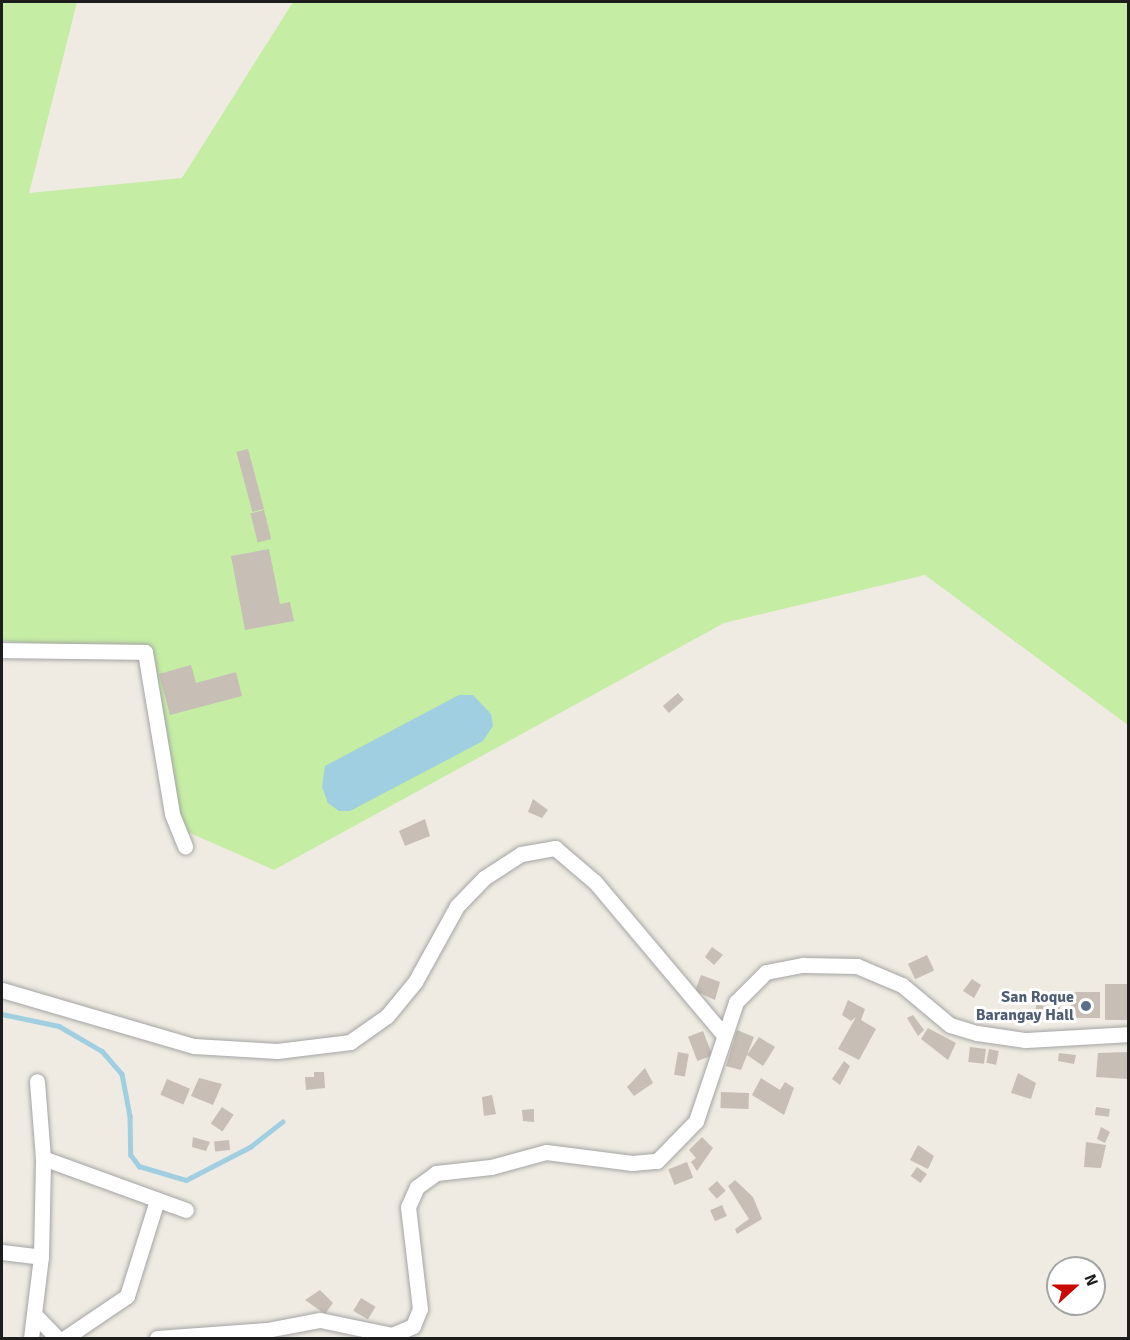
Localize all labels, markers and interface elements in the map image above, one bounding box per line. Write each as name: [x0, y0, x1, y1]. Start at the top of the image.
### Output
place label: San Roque Barangay Hall: [976, 987, 1074, 1025]
marker: San Roque Barangay Hall: [1079, 999, 1093, 1013]
north arrow: [1046, 1256, 1106, 1316]
text: N: [1080, 1271, 1102, 1289]

